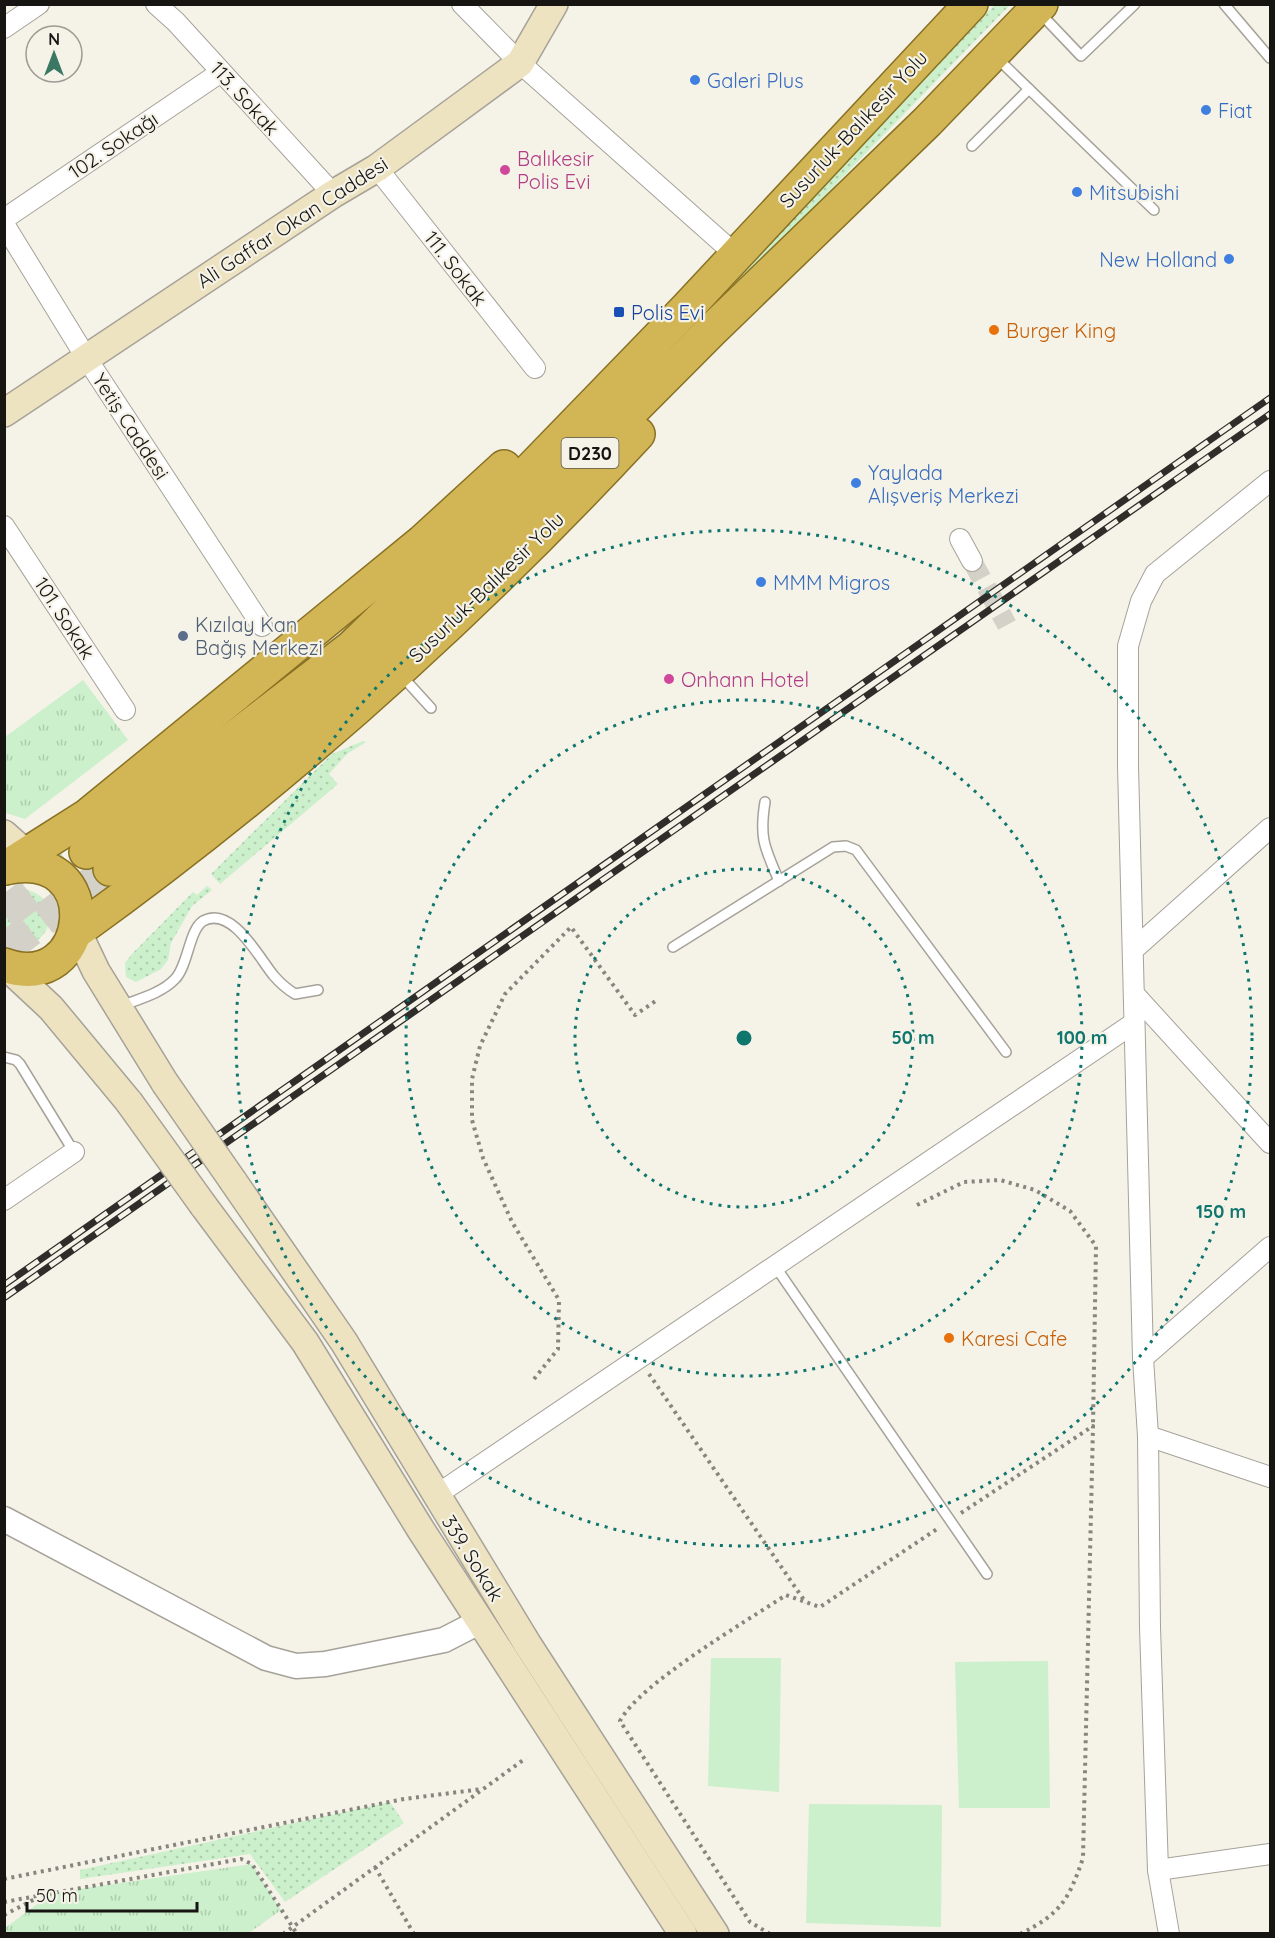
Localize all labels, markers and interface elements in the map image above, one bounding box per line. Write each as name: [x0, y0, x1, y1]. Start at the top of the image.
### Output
north arrow: [24, 24, 84, 84]
text: N: [48, 29, 60, 49]
street label: Susurluk-Balıkesir Yolu: [774, 45, 932, 213]
street label: 113. Sokak: [205, 56, 285, 140]
place label: Galeri Plus: [707, 68, 804, 93]
marker: Galeri Plus: [688, 73, 702, 87]
place label: Fiat: [1218, 98, 1253, 123]
marker: Fiat: [1199, 103, 1213, 117]
street label: 102. Sokağı: [64, 106, 162, 184]
place label: Balıkesir Polis Evi: [517, 146, 594, 194]
street label: Ali Gaffar Okan Caddesi: [192, 151, 392, 293]
marker: Balıkesir Polis Evi: [498, 163, 512, 177]
place label: Mitsubishi: [1089, 180, 1179, 205]
marker: Mitsubishi: [1070, 185, 1084, 199]
street label: 111. Sokak: [419, 226, 493, 310]
place label: New Holland: [1099, 247, 1217, 272]
marker: New Holland: [1222, 252, 1236, 266]
place label: Polis Evi: [631, 300, 704, 325]
marker: Polis Evi: [612, 305, 626, 319]
place label: Burger King: [1006, 318, 1116, 343]
marker: Burger King: [987, 323, 1001, 337]
street label: Yetiş Caddesi: [87, 368, 175, 484]
road number: D230: [562, 438, 618, 468]
place label: Yaylada Alışveriş Merkezi: [868, 460, 1019, 508]
marker: Yaylada Alışveriş Merkezi: [849, 476, 863, 490]
street label: Susurluk-Balıkesir Yolu: [403, 506, 569, 668]
place label: MMM Migros: [773, 570, 890, 595]
street label: 101. Sokak: [29, 572, 101, 664]
marker: MMM Migros: [754, 575, 768, 589]
place label: Kızılay Kan Bağış Merkezi: [195, 612, 323, 660]
marker: Kızılay Kan Bağış Merkezi: [176, 629, 190, 643]
place label: Onhann Hotel: [681, 667, 809, 692]
marker: Onhann Hotel: [662, 672, 676, 686]
text: 50 m: [891, 1026, 935, 1049]
text: 100 m: [1057, 1026, 1107, 1049]
centre of rings: [734, 1028, 754, 1048]
text: 150 m: [1196, 1200, 1246, 1223]
place label: Karesi Cafe: [961, 1326, 1067, 1351]
marker: Karesi Cafe: [942, 1331, 956, 1345]
street label: 339. Sokak: [437, 1510, 509, 1606]
scale bar: [27, 1875, 196, 1913]
text: 50 m: [36, 1884, 78, 1907]

